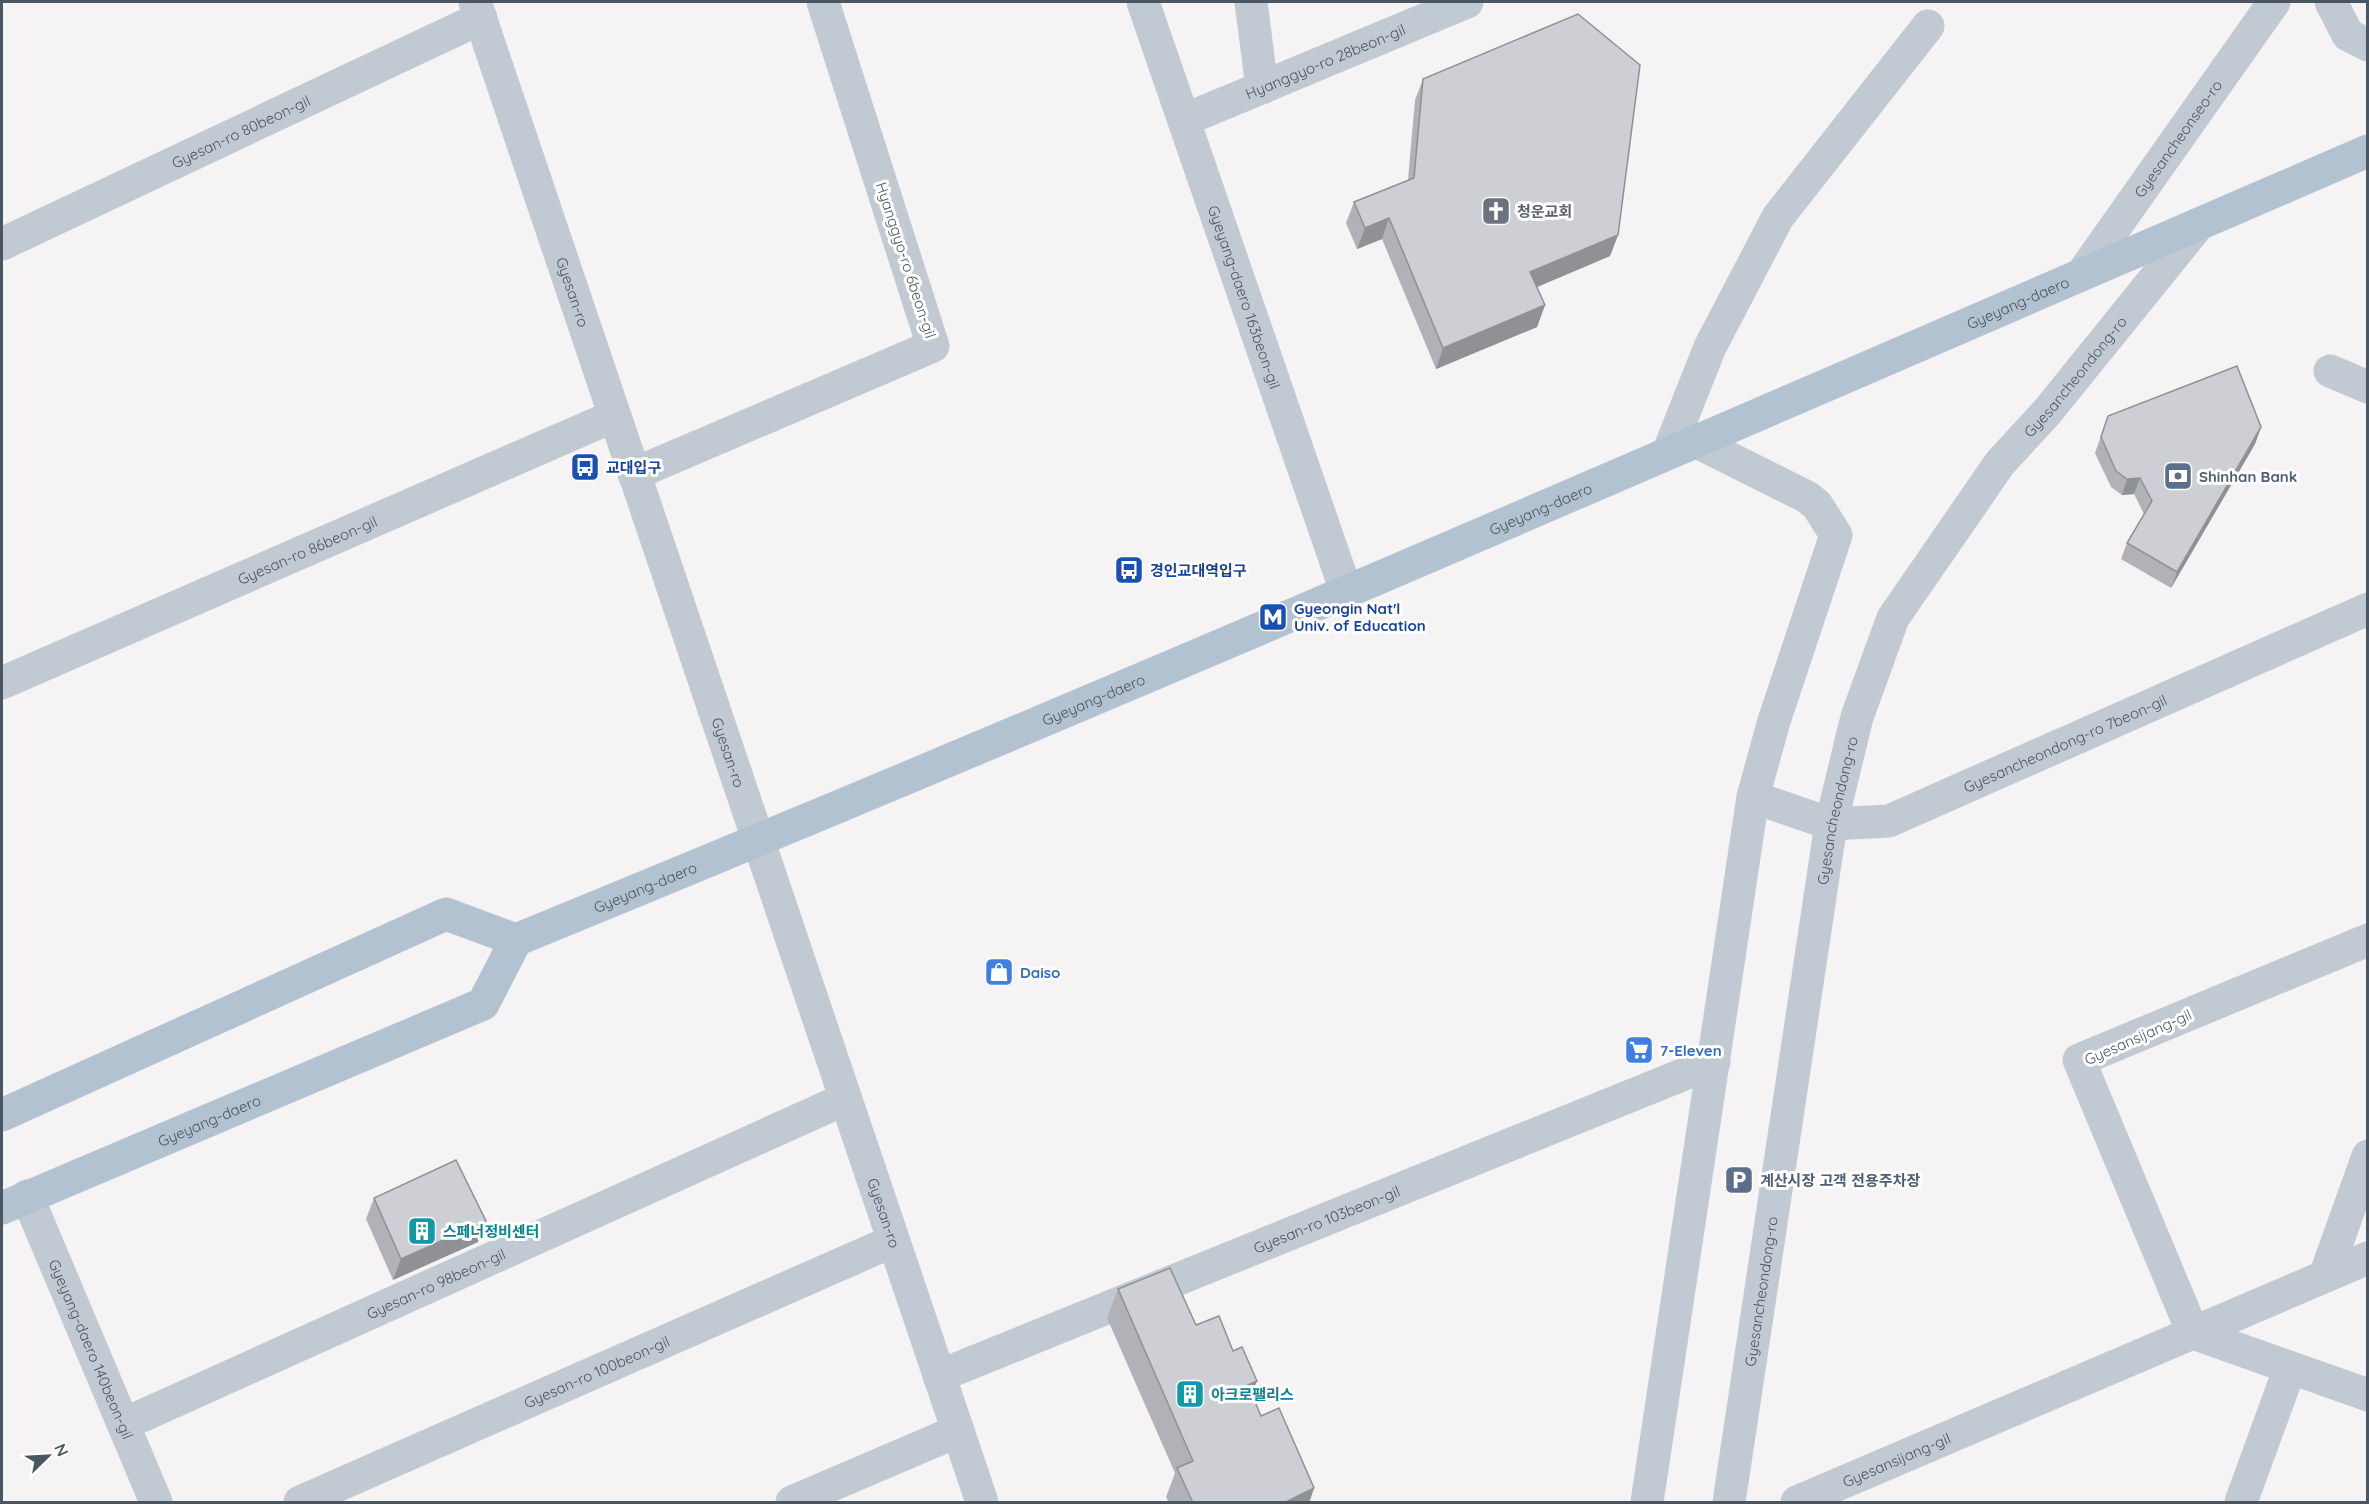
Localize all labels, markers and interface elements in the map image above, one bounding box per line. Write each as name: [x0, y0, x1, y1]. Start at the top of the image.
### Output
street label: Hyanggyo-ro 28beon-gil: [1242, 19, 1408, 103]
street label: Gyesancheonseo-ro: [2130, 76, 2226, 201]
street label: Gyesan-ro 80beon-gil: [168, 91, 313, 172]
street label: Hyanggyo-ro 6beon-gil: [872, 180, 940, 340]
church icon: 청운교회: [1480, 195, 1512, 227]
place label: 청운교회: [1517, 202, 1572, 221]
street label: Gyeyang-daero 163beon-gil: [1204, 203, 1285, 391]
street label: Gyesan-ro: [552, 254, 594, 329]
street label: Gyeyang-daero: [1964, 272, 2072, 333]
street label: Gyesancheondong-ro: [2019, 312, 2130, 441]
bus stop icon: 교대입구: [569, 451, 601, 483]
place label: 교대입구: [606, 458, 661, 477]
bank icon: Shinhan Bank: [2162, 460, 2194, 492]
place label: Shinhan Bank: [2199, 467, 2297, 486]
street label: Gyeyang-daero: [1486, 478, 1595, 539]
street label: Gyesan-ro 86beon-gil: [235, 511, 380, 589]
bus stop icon: 경인교대역입구: [1113, 554, 1145, 586]
place label: 경인교대역입구: [1150, 561, 1247, 580]
place label: Gyeongin Nat'l Univ. of Education: [1294, 599, 1426, 635]
metro station icon: Gyeongin Nat'l Univ. of Education: [1257, 601, 1289, 633]
street label: Gyeyang-daero: [1039, 669, 1148, 730]
street label: Gyesancheondong-ro 7beon-gil: [1960, 690, 2170, 796]
street label: Gyesan-ro: [708, 715, 749, 790]
street label: Gyesancheondong-ro: [1812, 734, 1861, 886]
street label: Gyeyang-daero: [591, 857, 700, 917]
shop icon: Daiso: [983, 956, 1015, 988]
place label: Daiso: [1020, 963, 1060, 982]
street label: Gyesansijang-gil: [2081, 1005, 2195, 1069]
supermarket icon: 7-Eleven: [1623, 1034, 1655, 1066]
place label: 7-Eleven: [1660, 1041, 1722, 1060]
street label: Gyeyang-daero: [155, 1090, 263, 1150]
parking icon: 계산시장 고객 전용주차장: [1723, 1164, 1755, 1196]
place label: 계산시장 고객 전용주차장: [1760, 1171, 1920, 1190]
street label: Gyesan-ro: [864, 1175, 905, 1250]
street label: Gyesan-ro 103beon-gil: [1250, 1181, 1402, 1257]
building icon: 스페너정비센터: [406, 1215, 438, 1247]
street label: Gyesancheondong-ro: [1740, 1215, 1781, 1368]
place label: 스페너정비센터: [443, 1222, 540, 1241]
street label: Gyesan-ro 98beon-gil: [363, 1244, 508, 1323]
street label: Gyeyang-daero 140beon-gil: [45, 1256, 138, 1442]
street label: Gyesan-ro 100beon-gil: [521, 1331, 672, 1412]
building icon: 아크로팰리스: [1174, 1378, 1206, 1410]
place label: 아크로팰리스: [1211, 1385, 1294, 1404]
north arrow: [18, 1426, 78, 1486]
street label: Gyesansijang-gil: [1839, 1428, 1953, 1491]
text: N: [50, 1440, 73, 1459]

